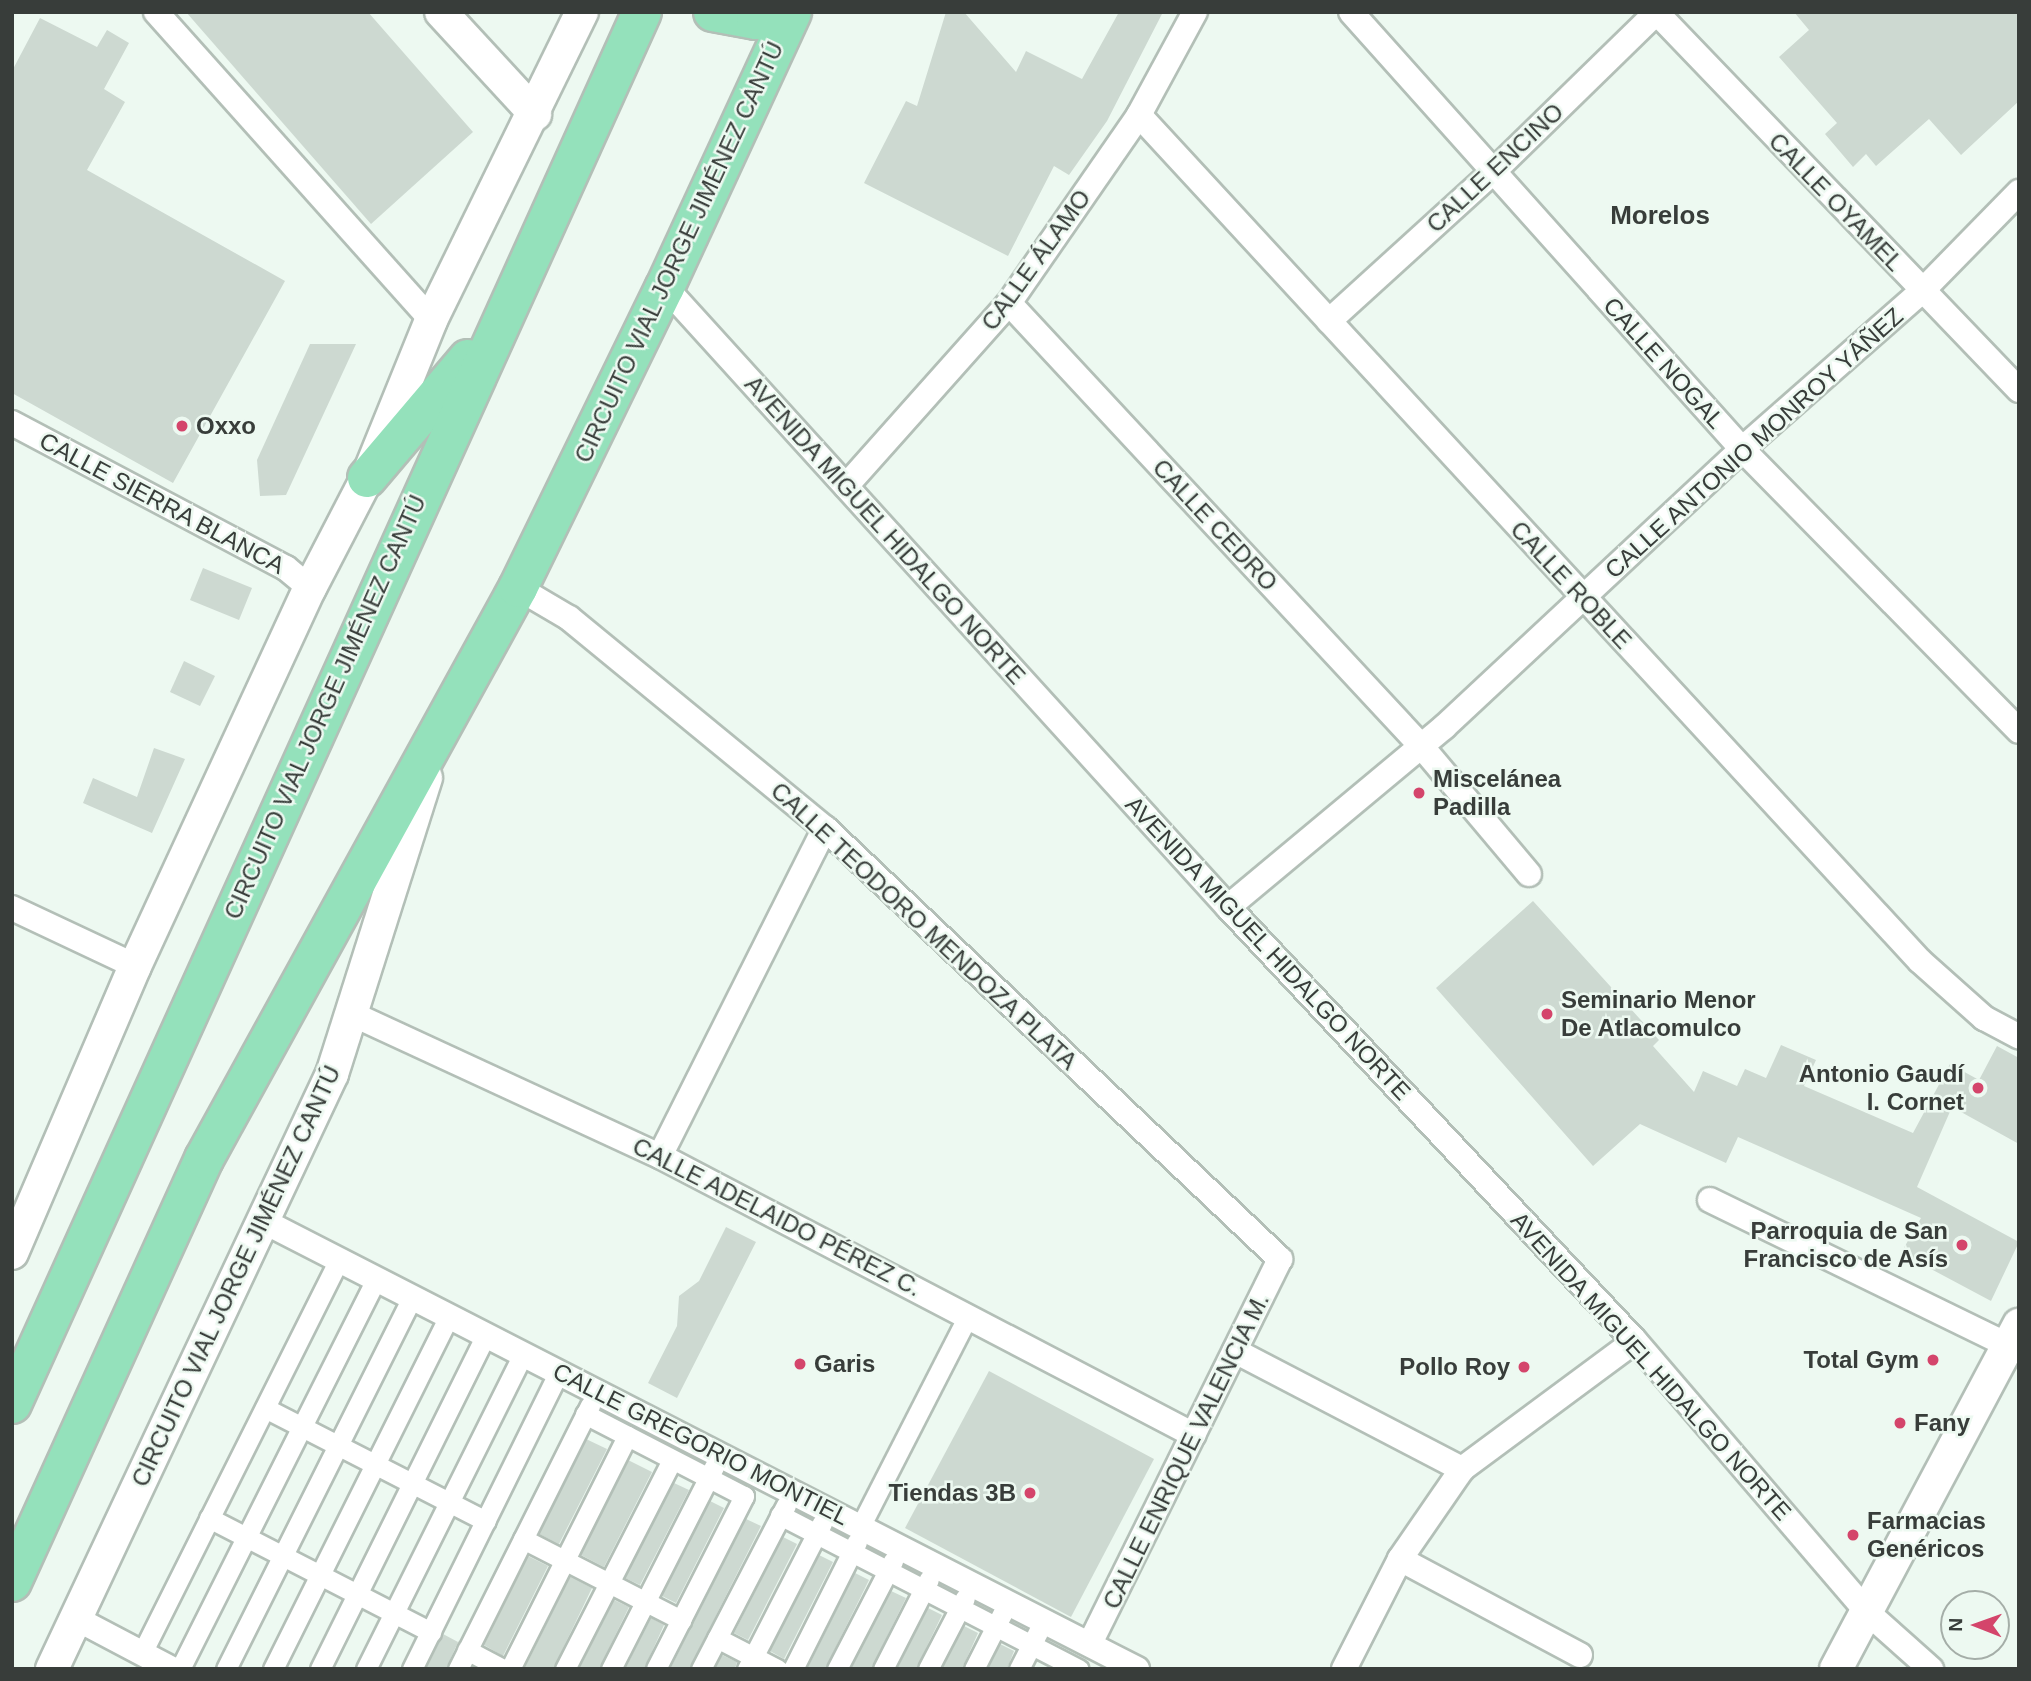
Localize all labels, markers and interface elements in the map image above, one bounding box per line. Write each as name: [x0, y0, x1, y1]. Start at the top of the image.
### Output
street label: CIRCUITO VIAL JORGE JIMÉNEZ CANTÚ: [568, 36, 790, 468]
street label: CALLE ENCINO: [1421, 97, 1569, 239]
street label: CALLE OYAMEL: [1763, 127, 1909, 277]
street label: CALLE ÁLAMO: [975, 184, 1097, 336]
district label: Morelos: [1610, 200, 1710, 232]
street label: CALLE NOGAL: [1598, 291, 1730, 435]
street label: CALLE ANTONIO MONROY YÁÑEZ: [1598, 301, 1910, 585]
street label: AVENIDA MIGUEL HIDALGO NORTE: [738, 369, 1032, 691]
place label: Oxxo: [196, 412, 256, 440]
marker: Oxxo: [174, 418, 190, 434]
street label: CALLE SIERRA BLANCA: [34, 426, 290, 580]
street label: CALLE CEDRO: [1147, 453, 1283, 597]
street label: CIRCUITO VIAL JORGE JIMÉNEZ CANTÚ: [218, 490, 432, 924]
street label: CALLE ROBLE: [1505, 515, 1637, 655]
place label: Miscelánea Padilla: [1433, 765, 1561, 821]
street label: CALLE TEODORO MENDOZA PLATA: [764, 776, 1084, 1076]
marker: Miscelánea Padilla: [1411, 785, 1427, 801]
street label: AVENIDA MIGUEL HIDALGO NORTE: [1119, 789, 1417, 1107]
place label: Seminario Menor De Atlacomulco: [1561, 986, 1756, 1042]
marker: Seminario Menor De Atlacomulco: [1539, 1006, 1555, 1022]
street label: CIRCUITO VIAL JORGE JIMÉNEZ CANTÚ: [125, 1060, 347, 1492]
place label: Antonio Gaudí I. Cornet: [1799, 1060, 1964, 1116]
marker: Antonio Gaudí I. Cornet: [1970, 1080, 1986, 1096]
street label: CALLE ADELAIDO PÉREZ C.: [627, 1131, 927, 1303]
street label: AVENIDA MIGUEL HIDALGO NORTE: [1504, 1205, 1798, 1527]
place label: Parroquia de San Francisco de Asís: [1743, 1217, 1948, 1273]
marker: Parroquia de San Francisco de Asís: [1954, 1237, 1970, 1253]
street label: CALLE ENRIQUE VALENCIA M.: [1097, 1288, 1275, 1614]
place label: Total Gym: [1803, 1346, 1919, 1374]
place label: Garis: [814, 1350, 875, 1378]
marker: Total Gym: [1925, 1352, 1941, 1368]
place label: Pollo Roy: [1399, 1353, 1510, 1381]
marker: Garis: [792, 1356, 808, 1372]
street label: CALLE GREGORIO MONTIEL: [548, 1357, 854, 1531]
marker: Pollo Roy: [1516, 1359, 1532, 1375]
place label: Fany: [1914, 1409, 1970, 1437]
marker: Fany: [1892, 1415, 1908, 1431]
place label: Tiendas 3B: [888, 1479, 1016, 1507]
marker: Tiendas 3B: [1022, 1485, 1038, 1501]
place label: Farmacias Genéricos: [1867, 1507, 1986, 1563]
marker: Farmacias Genéricos: [1845, 1527, 1861, 1543]
north arrow: [1940, 1590, 2010, 1660]
text: N: [1945, 1618, 1966, 1632]

